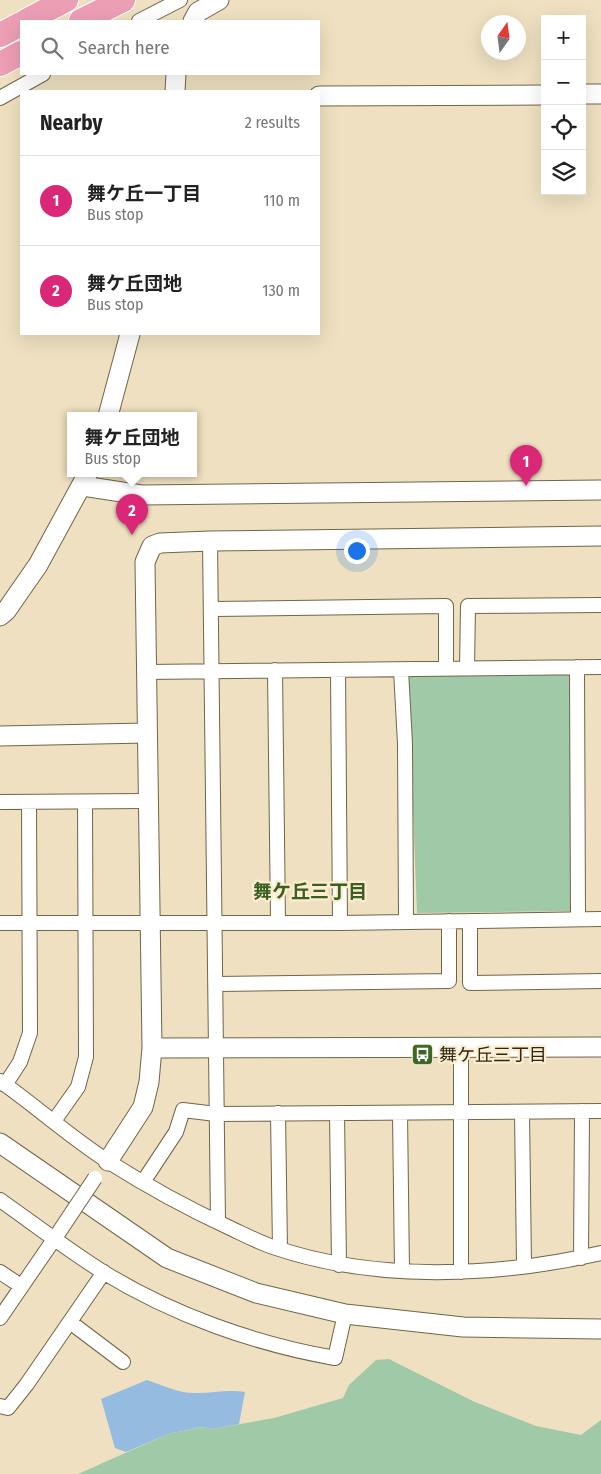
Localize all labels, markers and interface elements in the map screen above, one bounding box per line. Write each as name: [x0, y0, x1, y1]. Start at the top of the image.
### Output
north arrow: [481, 15, 526, 60]
map controls: [541, 15, 586, 195]
button: +: [541, 15, 586, 60]
search box: [20, 20, 320, 75]
icon: search: [38, 34, 66, 62]
text: Search here: [78, 36, 170, 59]
button: −: [541, 60, 586, 105]
button: locate: [541, 105, 586, 150]
text: Nearby: [40, 110, 102, 136]
text: 2 results: [245, 113, 300, 132]
button: layers: [541, 150, 586, 195]
text: 舞ケ丘一丁目: [87, 182, 201, 205]
text: 1: [53, 191, 59, 210]
text: 110 m: [263, 191, 300, 210]
text: Bus stop: [87, 205, 143, 224]
text: 舞ケ丘団地: [87, 272, 182, 295]
text: 2: [52, 281, 60, 300]
text: 130 m: [262, 281, 300, 300]
text: Bus stop: [87, 295, 143, 314]
popup: [67, 412, 197, 477]
text: 舞ケ丘団地: [84, 426, 180, 449]
pin: 1: [510, 445, 542, 486]
text: Bus stop: [84, 449, 141, 468]
pin: 2: [116, 494, 148, 535]
your location: [344, 538, 370, 564]
district label: 舞ケ丘三丁目: [253, 880, 367, 903]
bus stop icon: 舞ケ丘三丁目: [411, 1043, 435, 1067]
place label: 舞ケ丘三丁目: [439, 1044, 547, 1066]

